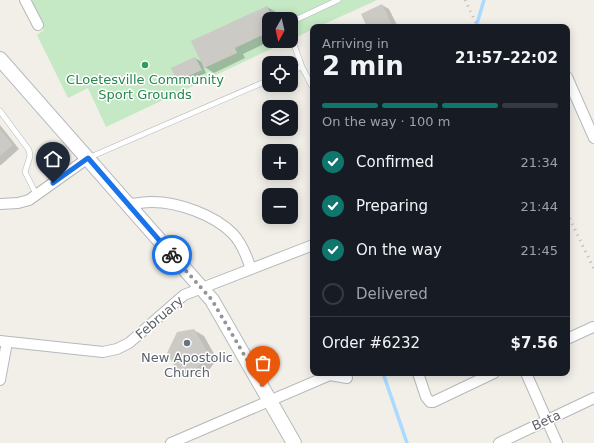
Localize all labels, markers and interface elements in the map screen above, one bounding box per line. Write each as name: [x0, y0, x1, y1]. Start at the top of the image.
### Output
north arrow: [262, 12, 298, 48]
map controls: [262, 12, 298, 224]
text: Arriving in: [322, 36, 389, 51]
text: 21:57–22:02: [455, 49, 558, 67]
text: 2 min: [322, 51, 404, 81]
button: locate: [262, 56, 298, 92]
marker: CLoetesville Community Sport Grounds: [140, 60, 150, 70]
place label: CLoetesville Community Sport Grounds: [66, 72, 224, 102]
button: layers: [262, 100, 298, 136]
text: On the way · 100 m: [322, 114, 450, 129]
pin: [36, 142, 70, 183]
button: +: [262, 144, 298, 180]
icon: home: [42, 148, 64, 170]
icon: check: [322, 151, 344, 173]
text: Confirmed: [356, 153, 434, 171]
text: 21:34: [521, 155, 558, 170]
button: −: [262, 188, 298, 224]
icon: check: [322, 195, 344, 217]
text: Preparing: [356, 197, 428, 215]
text: 21:44: [521, 199, 558, 214]
courier: [152, 235, 192, 275]
icon: check: [322, 239, 344, 261]
text: On the way: [356, 241, 442, 259]
text: 21:45: [521, 243, 558, 258]
icon: bike: [161, 244, 183, 266]
text: Delivered: [356, 285, 428, 303]
street label: February: [133, 293, 186, 342]
text: Order #6232: [322, 334, 420, 352]
text: $7.56: [511, 334, 558, 352]
marker: New Apostolic Church: [182, 338, 192, 348]
pin: [246, 346, 280, 387]
place label: New Apostolic Church: [141, 350, 233, 380]
icon: bag: [252, 352, 274, 374]
street label: Beta: [529, 407, 563, 434]

